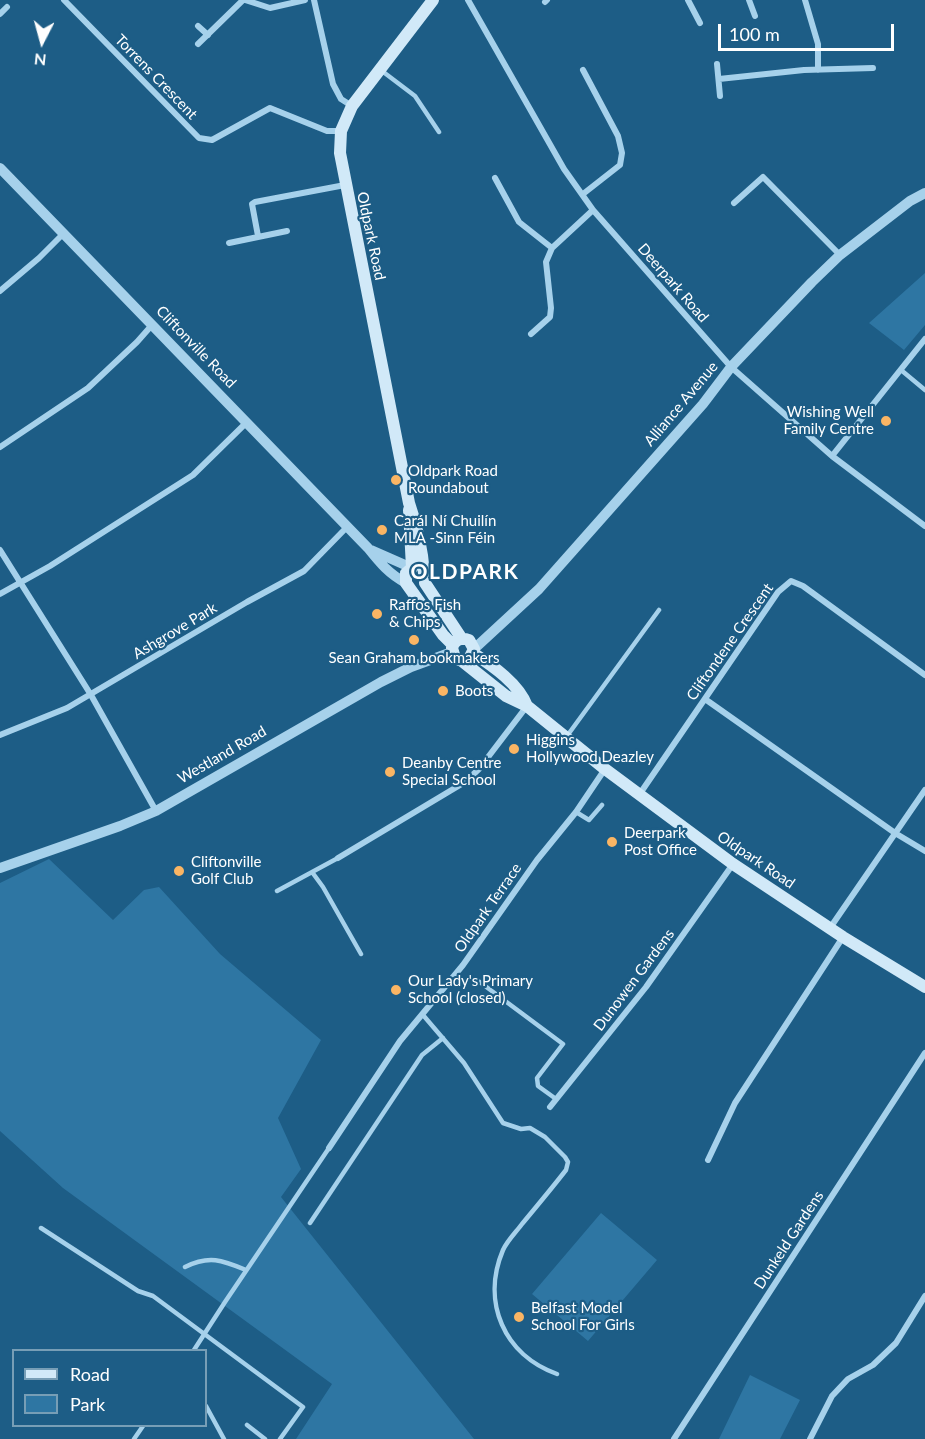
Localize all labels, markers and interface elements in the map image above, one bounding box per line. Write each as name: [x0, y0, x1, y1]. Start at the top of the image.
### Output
north arrow: [12, 12, 72, 72]
scale bar: [721, 12, 896, 50]
text: 100 m: [729, 23, 780, 45]
street label: Torrens Crescent: [111, 31, 201, 123]
text: N: [33, 50, 47, 70]
street label: Oldpark Road: [353, 190, 389, 282]
street label: Deerpark Road: [634, 240, 712, 326]
street label: Cliftonville Road: [152, 302, 240, 392]
street label: Alliance Avenue: [640, 358, 722, 450]
place label: Wishing Well Family Centre: [784, 403, 874, 438]
marker: Wishing Well Family Centre: [879, 414, 893, 428]
place label: Oldpark Road Roundabout: [408, 462, 498, 497]
marker: Oldpark Road Roundabout: [389, 473, 403, 487]
place label: Carál Ní Chuilín MLA -Sinn Féin: [394, 512, 496, 547]
marker: Carál Ní Chuilín MLA -Sinn Féin: [375, 523, 389, 537]
district label: OLDPARK: [411, 559, 519, 585]
street label: Cliftondene Crescent: [683, 580, 777, 704]
place label: Raffos Fish & Chips: [389, 596, 461, 631]
street label: Ashgrove Park: [130, 599, 220, 663]
marker: Raffos Fish & Chips: [370, 607, 384, 621]
marker: Sean Graham bookmakers: [407, 633, 421, 647]
place label: Sean Graham bookmakers: [328, 649, 500, 667]
place label: Boots: [455, 682, 493, 700]
marker: Boots: [436, 684, 450, 698]
street label: Westland Road: [174, 722, 270, 788]
place label: Higgins Hollywood Deazley: [526, 731, 654, 766]
marker: Higgins Hollywood Deazley: [507, 742, 521, 756]
place label: Deanby Centre Special School: [402, 754, 501, 789]
marker: Deanby Centre Special School: [383, 765, 397, 779]
place label: Deerpark Post Office: [624, 824, 697, 859]
street label: Oldpark Road: [714, 827, 798, 893]
marker: Deerpark Post Office: [605, 835, 619, 849]
place label: Cliftonville Golf Club: [191, 853, 261, 888]
street label: Oldpark Terrace: [451, 860, 525, 956]
marker: Cliftonville Golf Club: [172, 864, 186, 878]
street label: Dunowen Gardens: [590, 925, 678, 1035]
place label: Our Lady's Primary School (closed): [408, 972, 533, 1007]
marker: Our Lady's Primary School (closed): [389, 983, 403, 997]
street label: Dunkeld Gardens: [751, 1187, 827, 1293]
place label: Belfast Model School For Girls: [531, 1299, 635, 1334]
marker: Belfast Model School For Girls: [512, 1310, 526, 1324]
legend: [12, 1349, 207, 1427]
text: Road: [70, 1363, 110, 1385]
text: Park: [70, 1393, 105, 1415]

